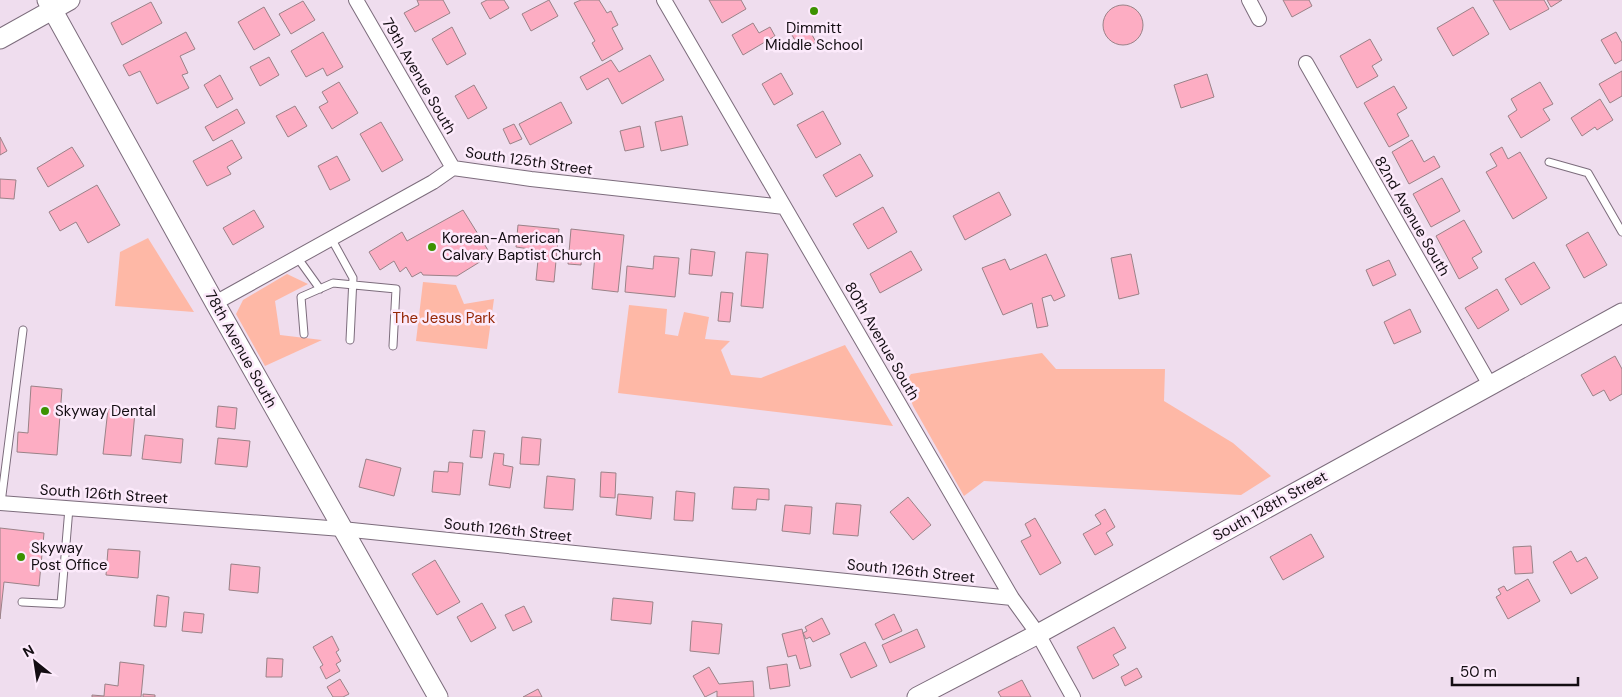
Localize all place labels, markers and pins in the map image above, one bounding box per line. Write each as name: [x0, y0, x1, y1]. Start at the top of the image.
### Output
marker: Dimmitt Middle School: [808, 5, 820, 17]
place label: Dimmitt Middle School: [765, 18, 863, 55]
place label: Korean-American Calvary Baptist Church: [442, 228, 601, 265]
marker: Korean-American Calvary Baptist Church: [426, 241, 438, 253]
place label: Skyway Dental: [55, 401, 156, 421]
marker: Skyway Dental: [39, 405, 51, 417]
place label: Skyway Post Office: [31, 538, 108, 575]
marker: Skyway Post Office: [15, 551, 27, 563]

